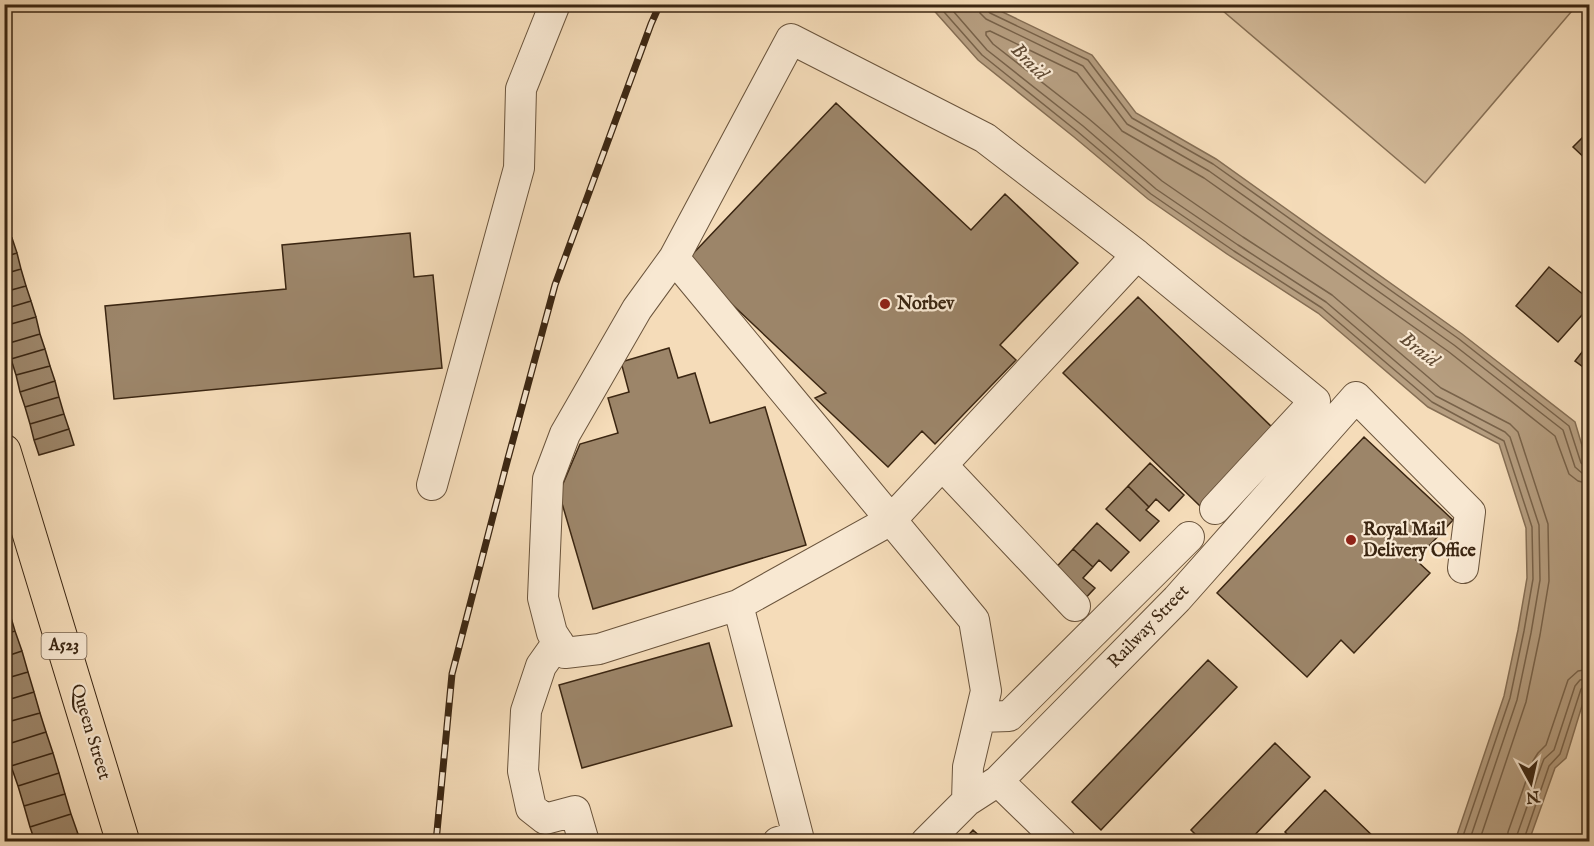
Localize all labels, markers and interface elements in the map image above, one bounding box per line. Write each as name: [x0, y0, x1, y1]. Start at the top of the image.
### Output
water label: Braid: [1005, 38, 1054, 87]
place label: Norbev: [896, 293, 955, 316]
marker: Norbev: [878, 297, 892, 311]
water label: Braid: [1394, 327, 1445, 374]
place label: Royal Mail Delivery Office: [1363, 519, 1477, 563]
marker: Royal Mail Delivery Office: [1344, 533, 1358, 547]
street label: Railway Street: [1103, 580, 1195, 674]
road number: A523: [42, 633, 86, 659]
street label: Queen Street: [65, 681, 115, 783]
north arrow: [1501, 753, 1561, 813]
text: N: [1524, 785, 1542, 807]

